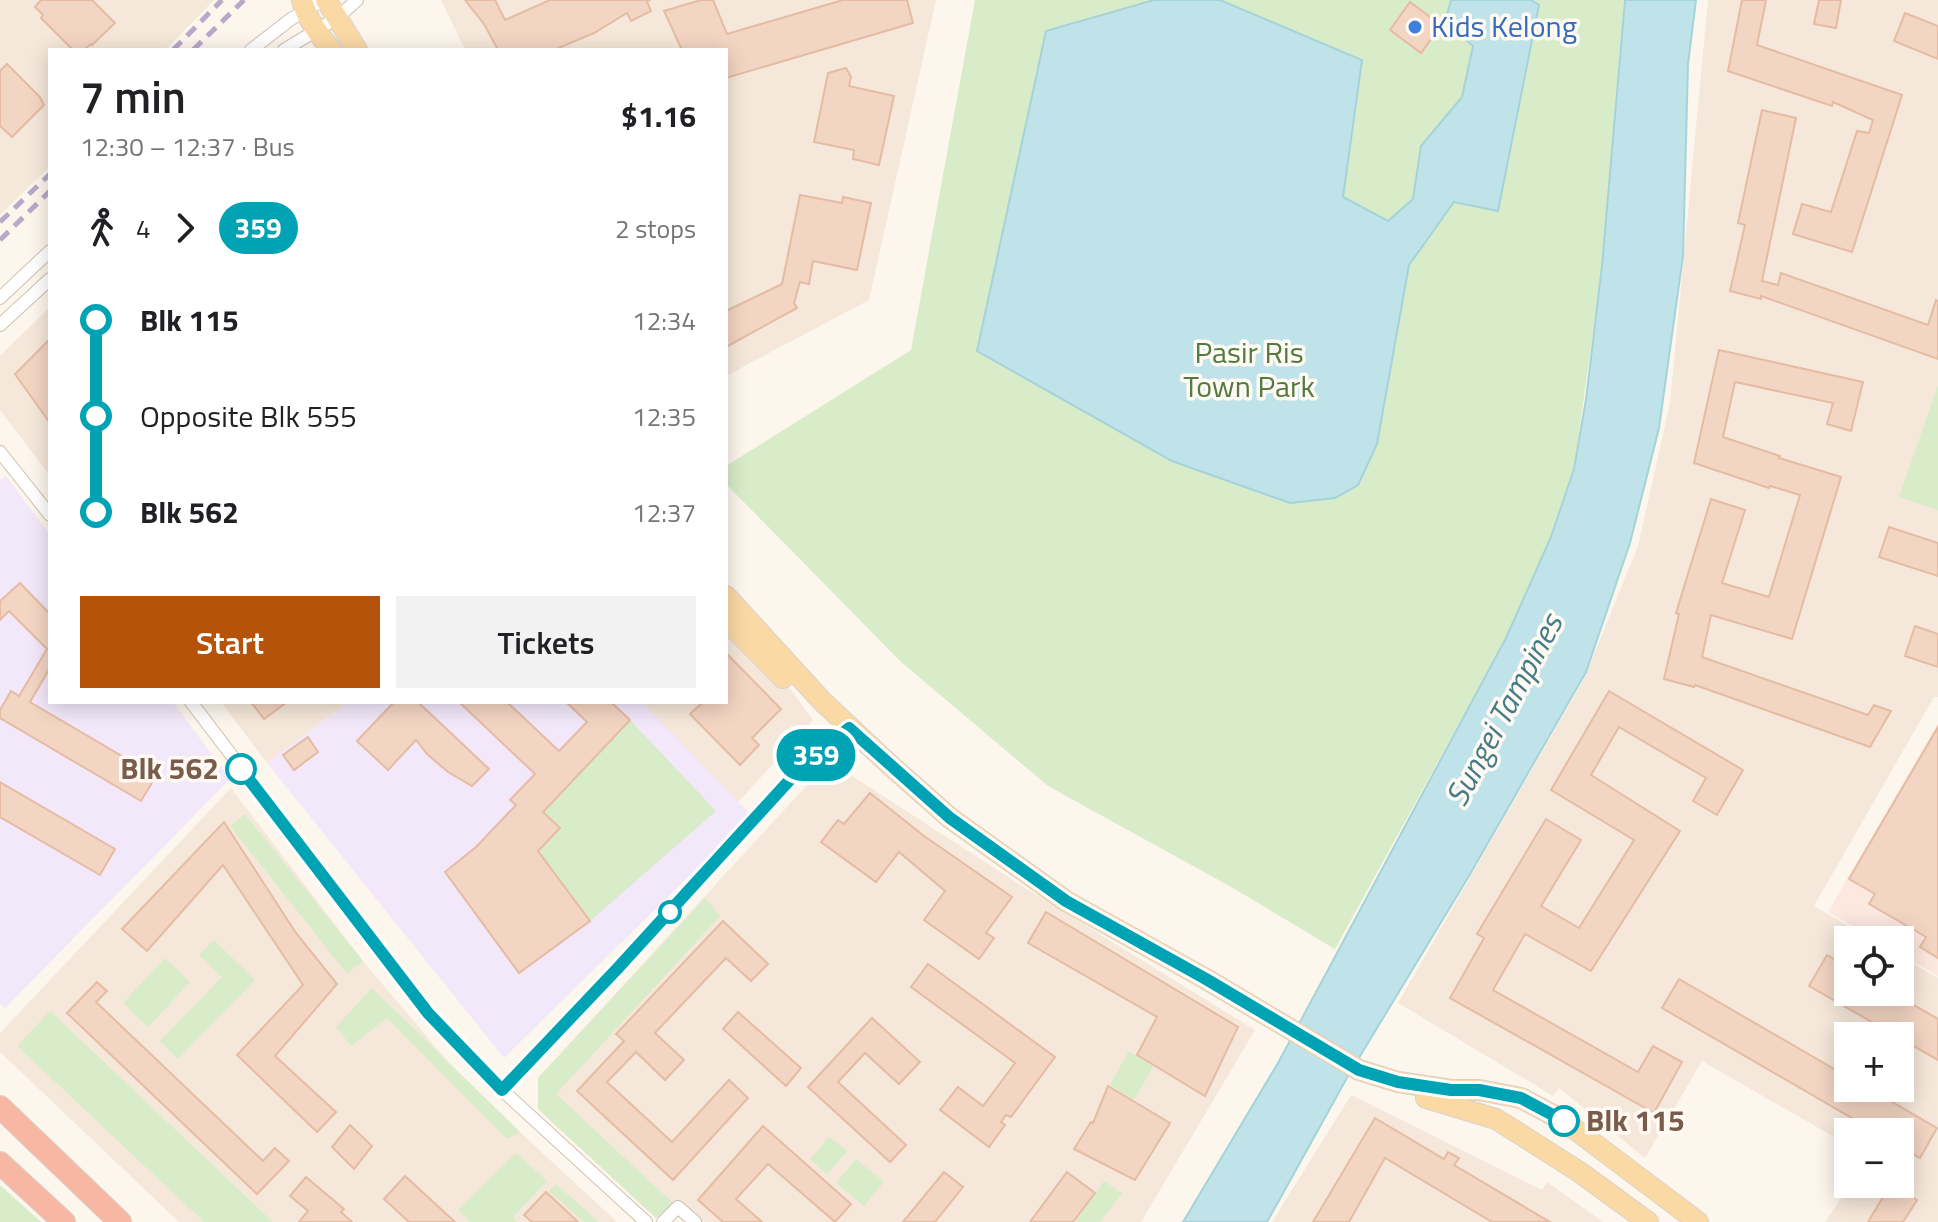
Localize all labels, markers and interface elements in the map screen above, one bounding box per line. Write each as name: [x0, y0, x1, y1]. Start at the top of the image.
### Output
place label: Kids Kelong: [1431, 3, 1577, 49]
marker: Kids Kelong: [1406, 18, 1424, 36]
text: 7 min: [80, 63, 186, 130]
text: $1.16: [621, 93, 696, 139]
text: 12:30 – 12:37 · Bus: [80, 127, 295, 166]
icon: walk: [80, 206, 124, 250]
icon: forward: [163, 206, 207, 250]
text: 359: [235, 206, 282, 249]
text: 4: [136, 209, 151, 248]
text: 2 stops: [615, 209, 696, 248]
text: Blk 115: [140, 297, 239, 343]
text: 12:34: [632, 301, 696, 340]
park label: Pasir Ris Town Park: [1183, 329, 1315, 409]
text: Opposite Blk 555: [140, 393, 357, 439]
text: 12:35: [632, 397, 696, 436]
text: Blk 562: [140, 489, 239, 535]
text: 12:37: [632, 493, 696, 532]
button: Start: [80, 596, 380, 688]
button: Tickets: [396, 596, 696, 688]
water label: Sungei Tampines: [1432, 603, 1575, 814]
line badge: 359: [770, 729, 862, 781]
text: 359: [792, 733, 840, 776]
place label: Blk 562: [120, 745, 219, 791]
marker: Blk 562: [226, 754, 256, 784]
unlabelled marker: [659, 901, 681, 923]
map controls: [1834, 926, 1914, 1198]
button: locate: [1834, 926, 1914, 1006]
button: +: [1834, 1022, 1914, 1102]
place label: Blk 115: [1586, 1097, 1685, 1143]
marker: Blk 115: [1549, 1106, 1579, 1136]
button: −: [1834, 1118, 1914, 1198]

